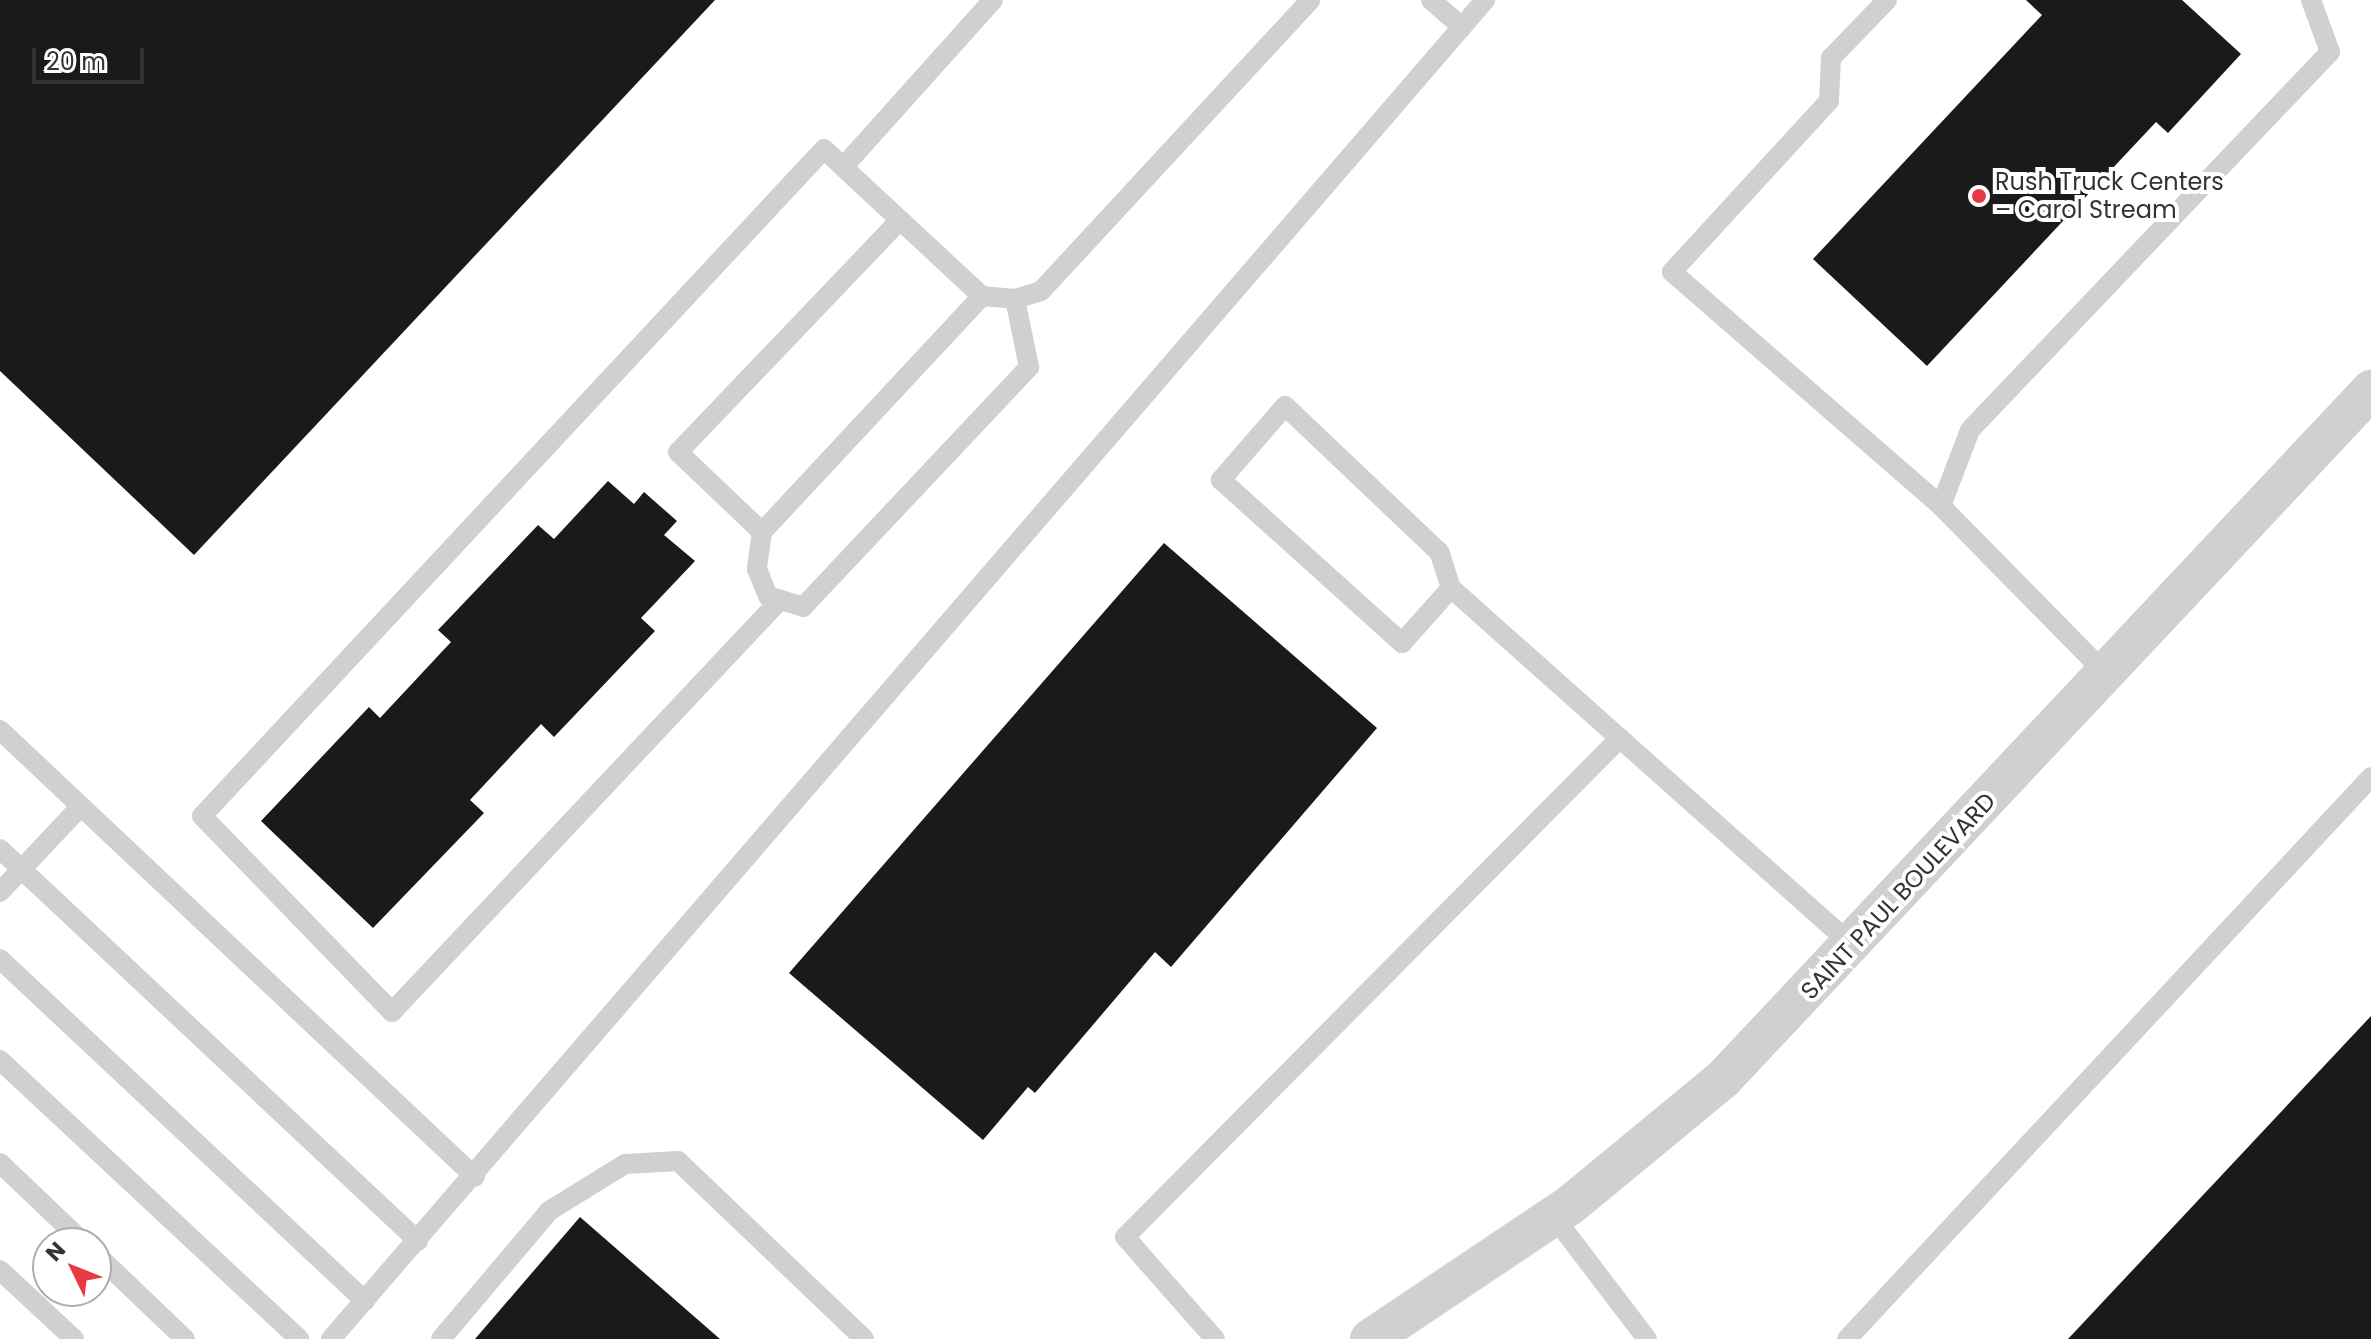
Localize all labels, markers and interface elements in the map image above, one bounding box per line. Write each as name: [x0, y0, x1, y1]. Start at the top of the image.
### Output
scale bar: [36, 32, 148, 82]
text: 20 m: [46, 45, 106, 78]
place label: Rush Truck Centers – Carol Stream: [1995, 168, 2224, 224]
marker: Rush Truck Centers – Carol Stream: [1970, 187, 1988, 205]
street label: SAINT PAUL BOULEVARD: [1795, 787, 2001, 1005]
north arrow: [32, 1227, 112, 1307]
text: N: [39, 1235, 73, 1268]

